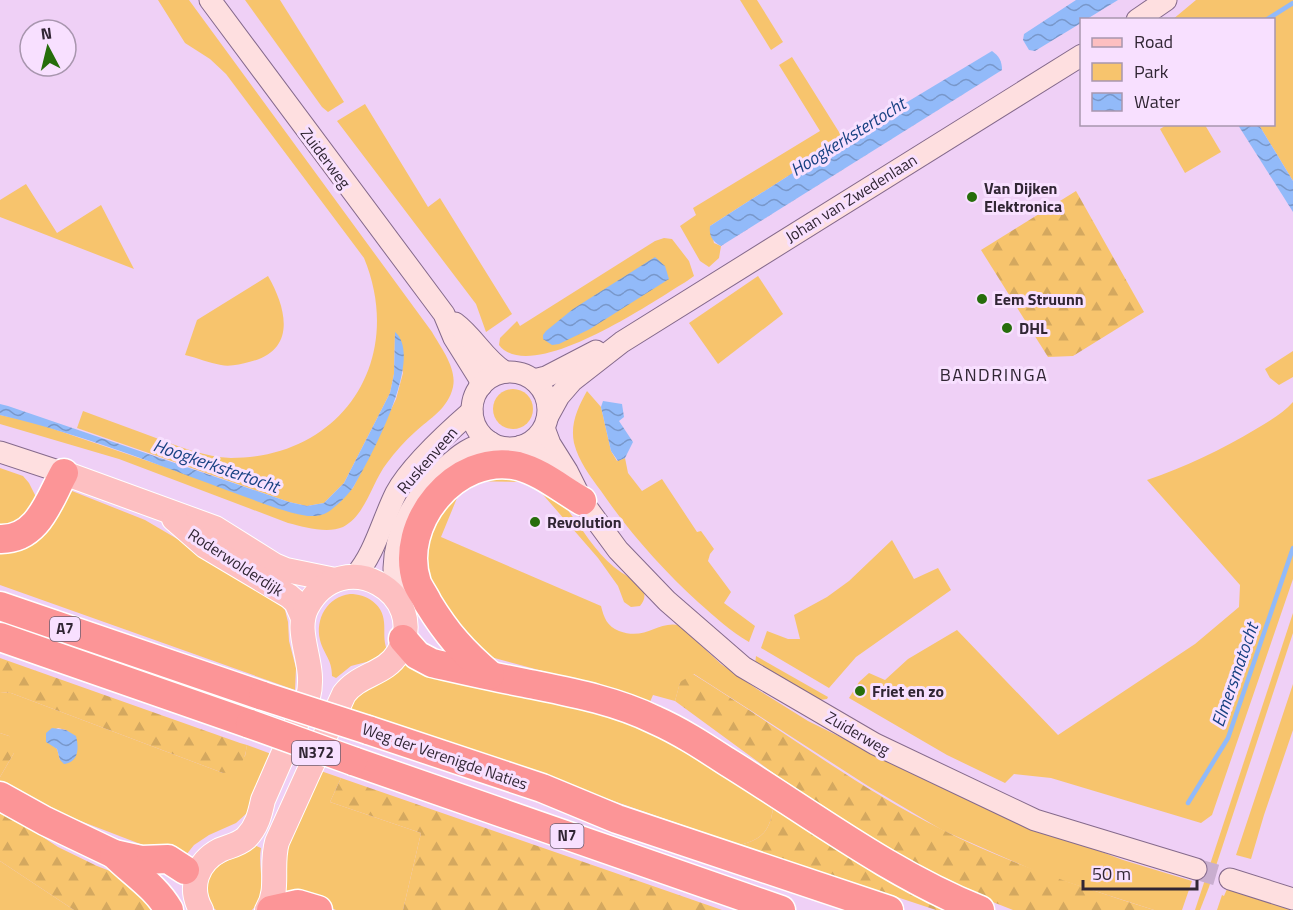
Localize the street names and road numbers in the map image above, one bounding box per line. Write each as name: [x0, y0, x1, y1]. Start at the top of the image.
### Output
street label: Zuiderweg: [295, 122, 357, 194]
street label: Johan van Zwedenlaan: [780, 148, 922, 248]
street label: Ruskenveen: [391, 421, 463, 499]
street label: Roderwolderdijk: [184, 522, 289, 602]
road number: A7: [50, 617, 80, 641]
street label: Zuiderweg: [821, 705, 895, 761]
street label: Weg der Verenigde Naties: [359, 716, 531, 796]
road number: N372: [292, 741, 340, 765]
road number: N7: [550, 824, 584, 848]

